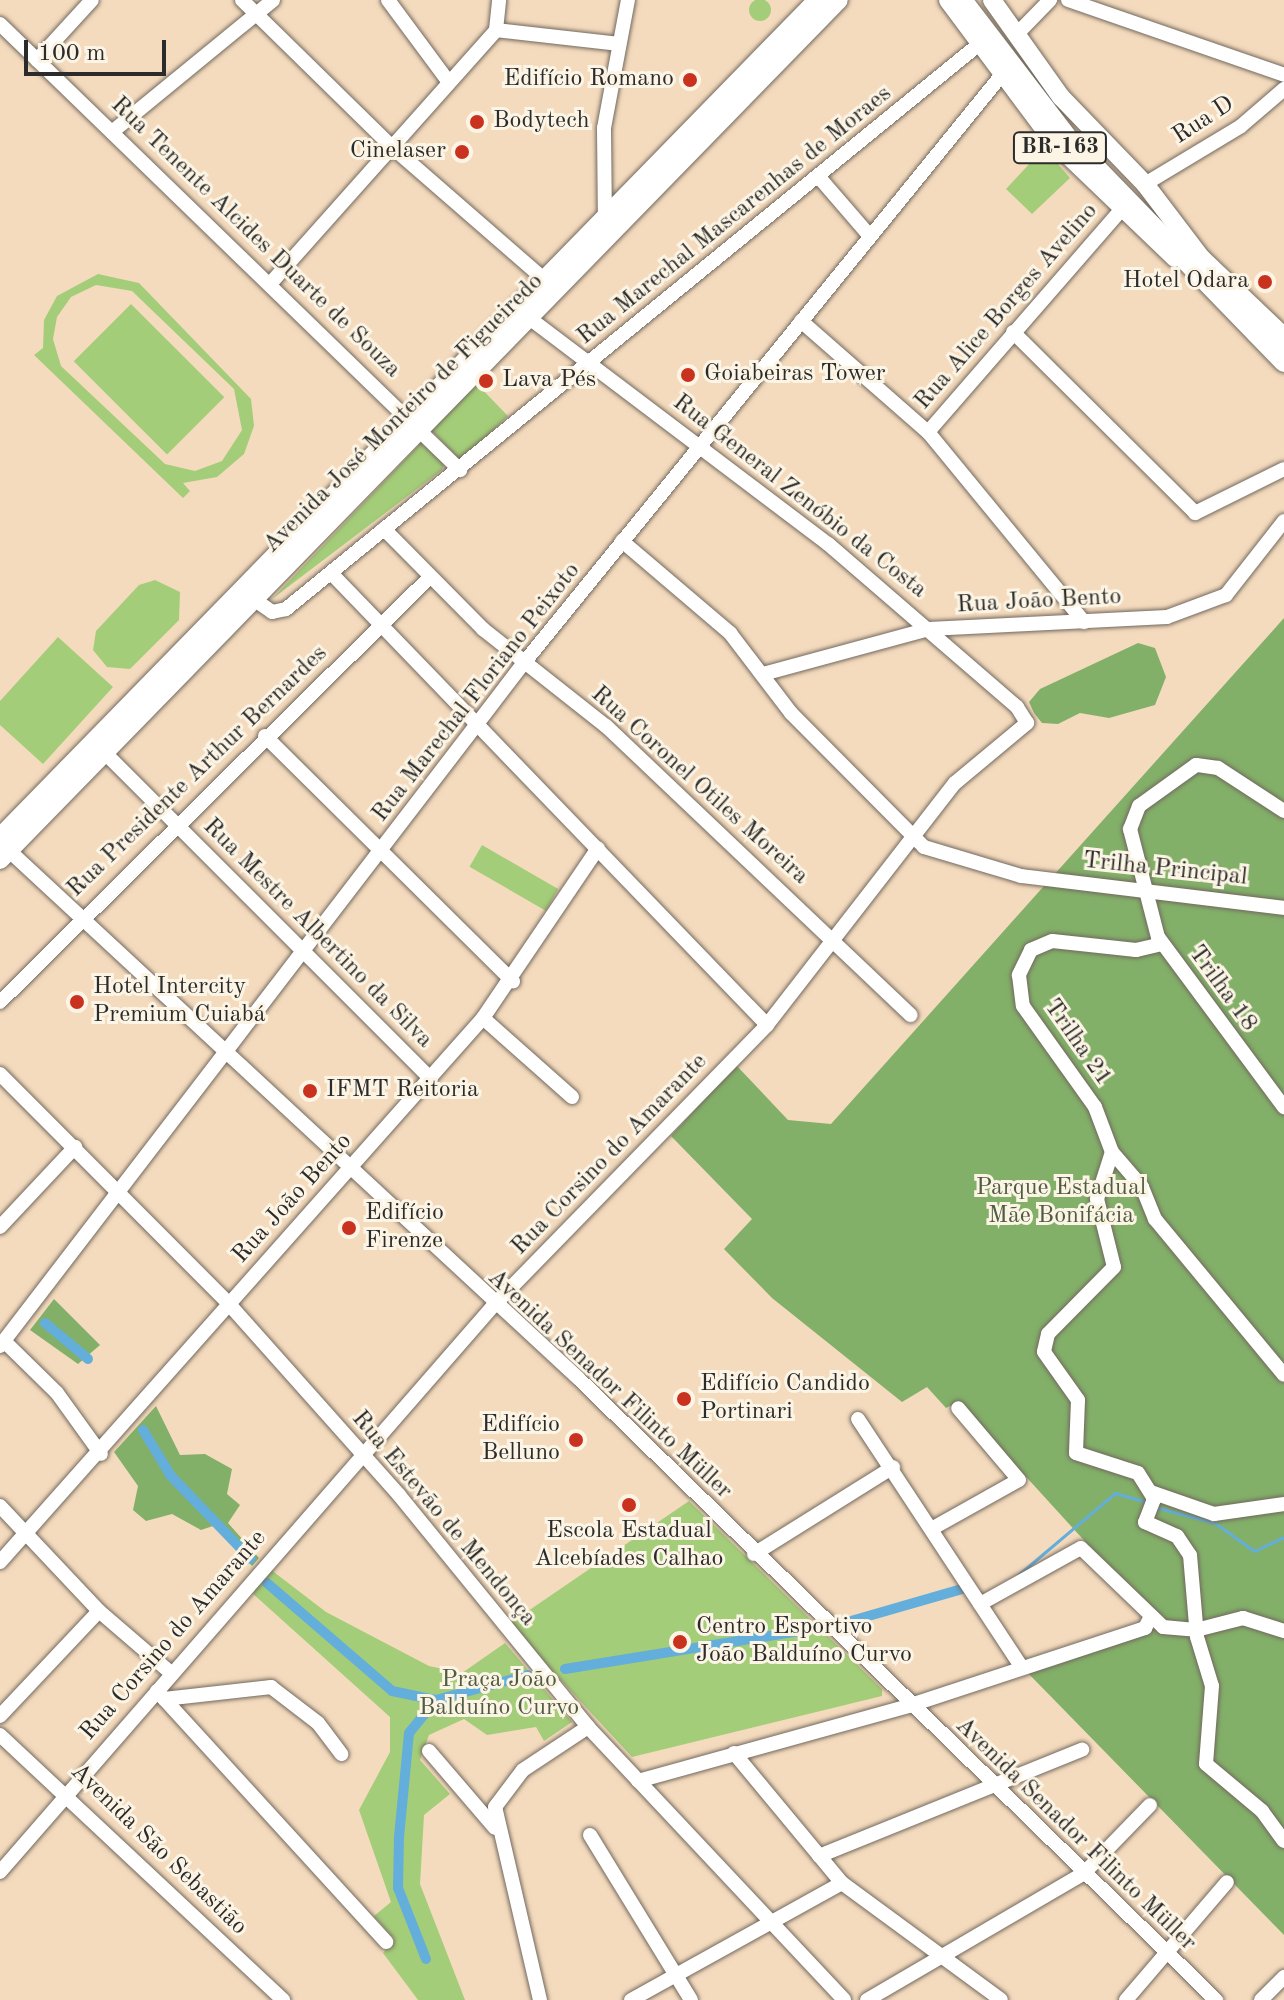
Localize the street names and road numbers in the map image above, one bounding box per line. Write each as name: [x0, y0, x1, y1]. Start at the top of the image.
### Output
street label: Rua Marechal Mascarenhas de Moraes: [572, 80, 898, 352]
street label: Rua Tenente Alcides Duarte de Souza: [104, 91, 406, 385]
street label: Rua D: [1168, 91, 1240, 151]
road number: BR-163: [1012, 130, 1108, 166]
street label: Rua Alice Borges Avelino: [909, 198, 1105, 416]
street label: Avenida José Monteiro de Figueiredo: [258, 268, 550, 560]
street label: Rua General Zenóbio da Costa: [666, 389, 932, 605]
street label: Rua Marechal Floriano Peixoto: [367, 558, 587, 828]
street label: Rua João Bento: [956, 583, 1122, 621]
street label: Rua Presidente Arthur Bernardes: [62, 640, 334, 904]
street label: Rua Coronel Otiles Moreira: [584, 681, 814, 891]
street label: Rua Mestre Albertino da Silva: [196, 813, 438, 1055]
street label: Trilha Principal: [1082, 847, 1248, 893]
street label: Trilha 18: [1181, 940, 1263, 1038]
street label: Trilha 21: [1037, 994, 1117, 1092]
street label: Rua Corsino do Amarante: [506, 1048, 714, 1262]
street label: Rua João Bento: [227, 1128, 359, 1270]
street label: Avenida Senador Filinto Müller: [481, 1264, 737, 1506]
street label: Rua Estevão de Mendonça: [344, 1405, 542, 1633]
street label: Rua Corsino do Amarante: [75, 1525, 273, 1747]
street label: Avenida Senador Filinto Müller: [948, 1712, 1202, 1958]
street label: Avenida São Sebastião: [64, 1758, 252, 1942]

